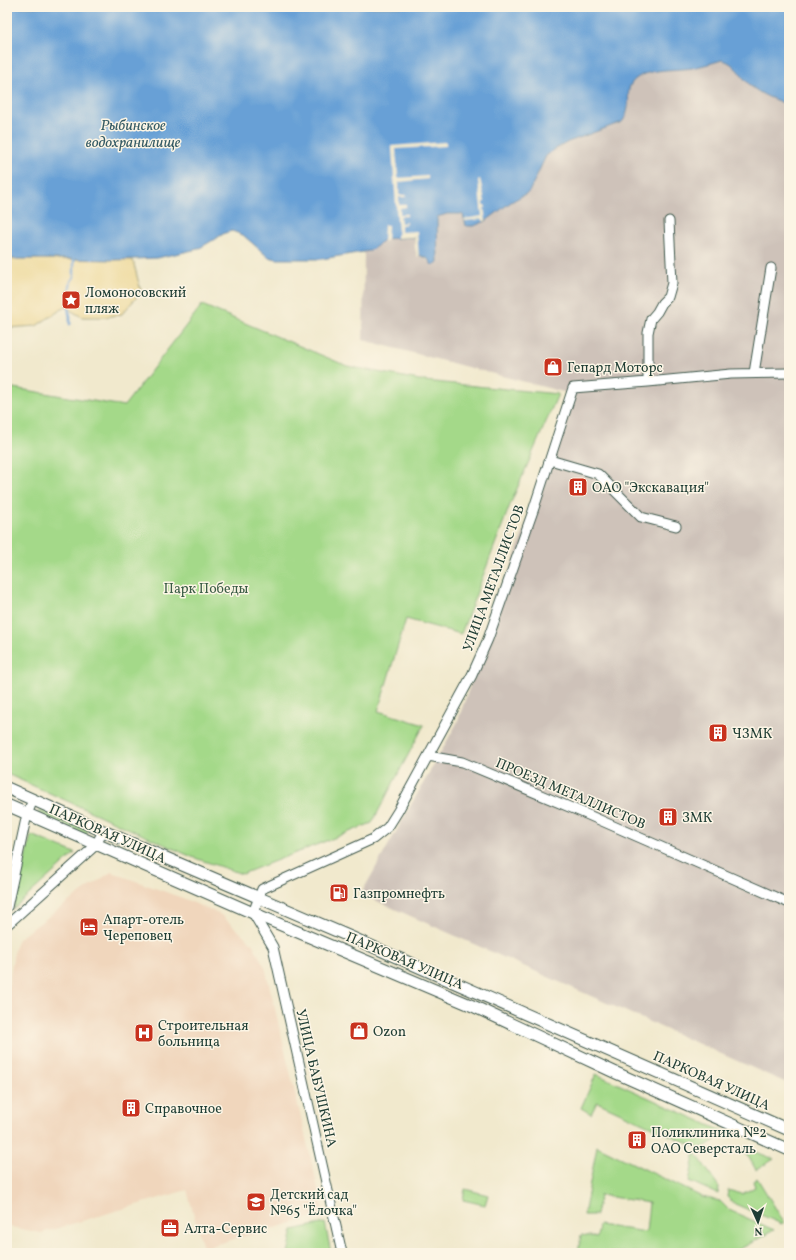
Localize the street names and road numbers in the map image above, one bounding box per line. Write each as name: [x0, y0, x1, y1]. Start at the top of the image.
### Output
street label: УЛИЦА МЕТАЛЛИСТОВ: [459, 502, 530, 655]
street label: ПРОЕЗД МЕТАЛЛИСТОВ: [492, 754, 648, 835]
street label: ПАРКОВАЯ УЛИЦА: [46, 800, 169, 869]
street label: ПАРКОВАЯ УЛИЦА: [343, 928, 466, 995]
street label: УЛИЦА БАБУШКИНА: [290, 1007, 341, 1150]
street label: ПАРКОВАЯ УЛИЦА: [650, 1047, 773, 1116]

